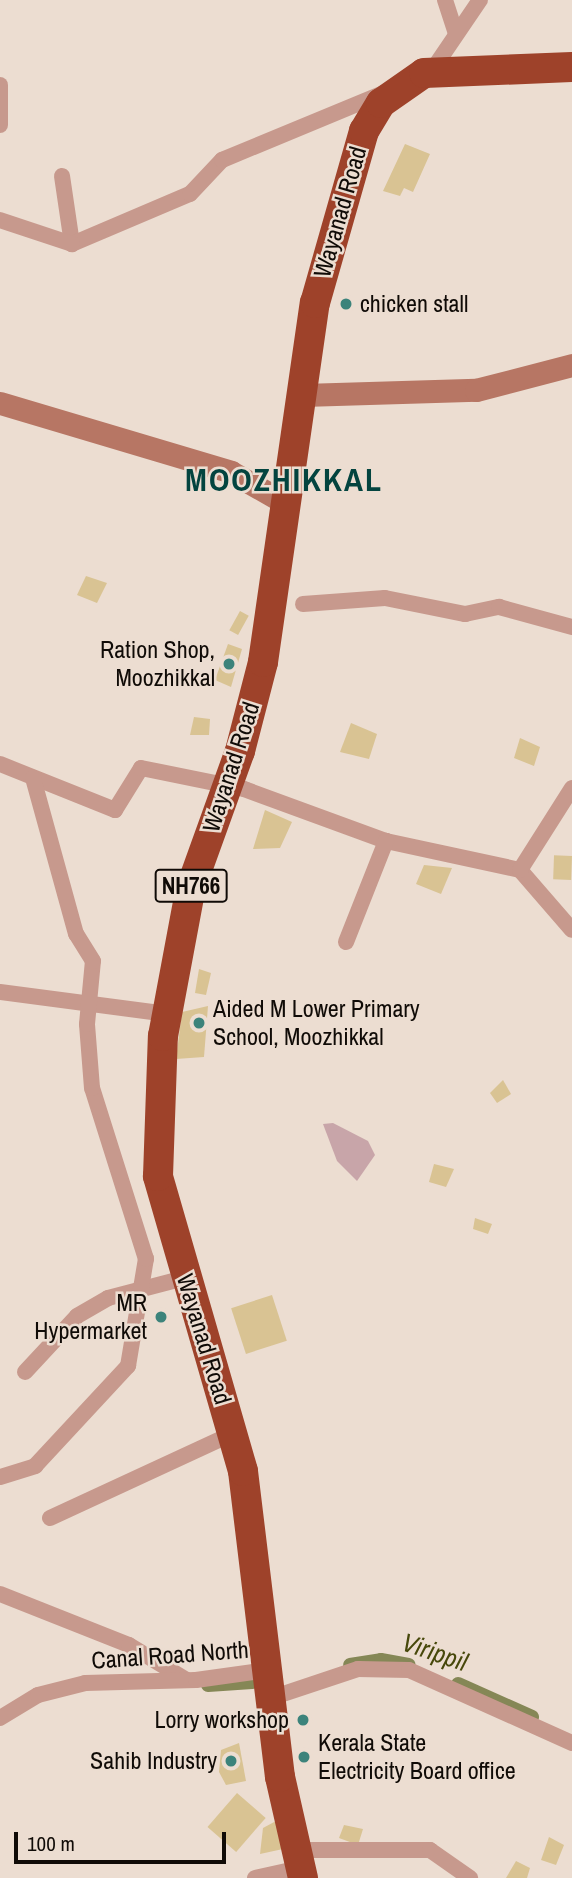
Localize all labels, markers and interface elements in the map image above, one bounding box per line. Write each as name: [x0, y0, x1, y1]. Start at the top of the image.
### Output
street label: Wayanad Road: [308, 143, 372, 281]
place label: chicken stall: [360, 290, 468, 318]
marker: chicken stall: [338, 296, 354, 312]
district label: MOOZHIKKAL: [186, 461, 382, 499]
place label: Ration Shop, Moozhikkal: [100, 636, 215, 692]
marker: Ration Shop, Moozhikkal: [221, 656, 237, 672]
street label: Wayanad Road: [196, 698, 266, 836]
road number: NH766: [154, 866, 228, 906]
place label: Aided M Lower Primary School, Moozhikkal: [213, 995, 420, 1051]
marker: Aided M Lower Primary School, Moozhikkal: [191, 1015, 207, 1031]
street label: Wayanad Road: [171, 1270, 237, 1408]
place label: MR Hypermarket: [34, 1289, 147, 1345]
marker: MR Hypermarket: [153, 1309, 169, 1325]
water label: Virippil: [398, 1626, 472, 1678]
street label: Canal Road North: [90, 1635, 250, 1675]
place label: Lorry workshop: [154, 1706, 289, 1734]
marker: Lorry workshop: [295, 1712, 311, 1728]
place label: Kerala State Electricity Board office: [318, 1729, 516, 1785]
place label: Sahib Industry: [90, 1747, 217, 1775]
marker: Kerala State Electricity Board office: [296, 1749, 312, 1765]
marker: Sahib Industry: [223, 1753, 239, 1769]
scale bar: [18, 1818, 229, 1862]
text: 100 m: [27, 1829, 75, 1858]

